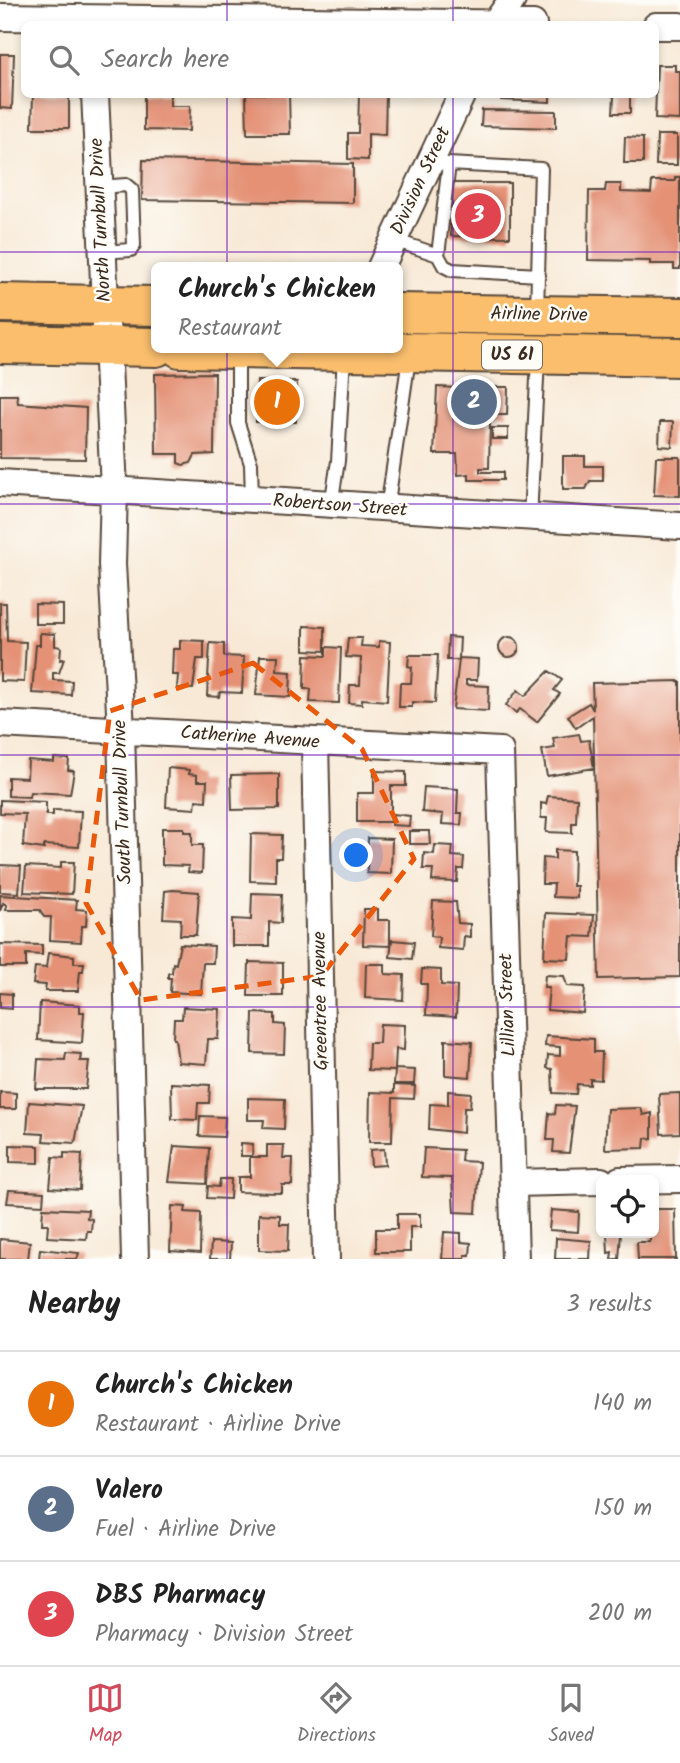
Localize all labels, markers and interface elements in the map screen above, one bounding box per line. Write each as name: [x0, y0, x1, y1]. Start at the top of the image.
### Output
search box: [21, 21, 659, 98]
text: Search here: [101, 39, 229, 81]
icon: search: [45, 41, 83, 79]
street label: Division Street: [383, 121, 459, 240]
street label: North Turnbull Drive: [82, 137, 120, 303]
pin: 3: [455, 190, 501, 242]
popup: [151, 262, 403, 353]
text: Church's Chicken: [178, 269, 376, 311]
street label: Airline Drive: [490, 299, 588, 331]
text: Restaurant: [178, 311, 282, 347]
road number: US 61: [482, 340, 542, 370]
pin: 1: [254, 376, 300, 428]
pin: 2: [451, 376, 497, 428]
street label: Robertson Street: [272, 486, 409, 526]
street label: Catherine Avenue: [179, 718, 321, 758]
street label: South Turnbull Drive: [105, 719, 141, 885]
your location: [339, 838, 373, 872]
street label: Greentree Avenue: [305, 931, 337, 1071]
street label: Lillian Street: [491, 952, 525, 1057]
map controls: [596, 1175, 659, 1238]
button: locate: [596, 1175, 659, 1238]
text: Nearby: [28, 1281, 120, 1329]
text: 3 results: [566, 1287, 652, 1323]
text: Church's Chicken: [95, 1365, 293, 1407]
text: 1: [48, 1386, 54, 1422]
text: 140 m: [593, 1386, 652, 1422]
text: Restaurant · Airline Drive: [95, 1407, 341, 1443]
text: Valero: [95, 1470, 163, 1512]
text: 2: [44, 1491, 58, 1527]
text: 150 m: [593, 1491, 652, 1527]
text: Fuel · Airline Drive: [95, 1512, 276, 1548]
text: DBS Pharmacy: [95, 1575, 265, 1617]
text: 3: [45, 1596, 57, 1632]
text: 200 m: [588, 1596, 652, 1632]
text: Pharmacy · Division Street: [95, 1617, 353, 1653]
tab: Map: [86, 1679, 124, 1751]
tab: Directions: [297, 1679, 376, 1751]
tab: Saved: [549, 1679, 594, 1751]

